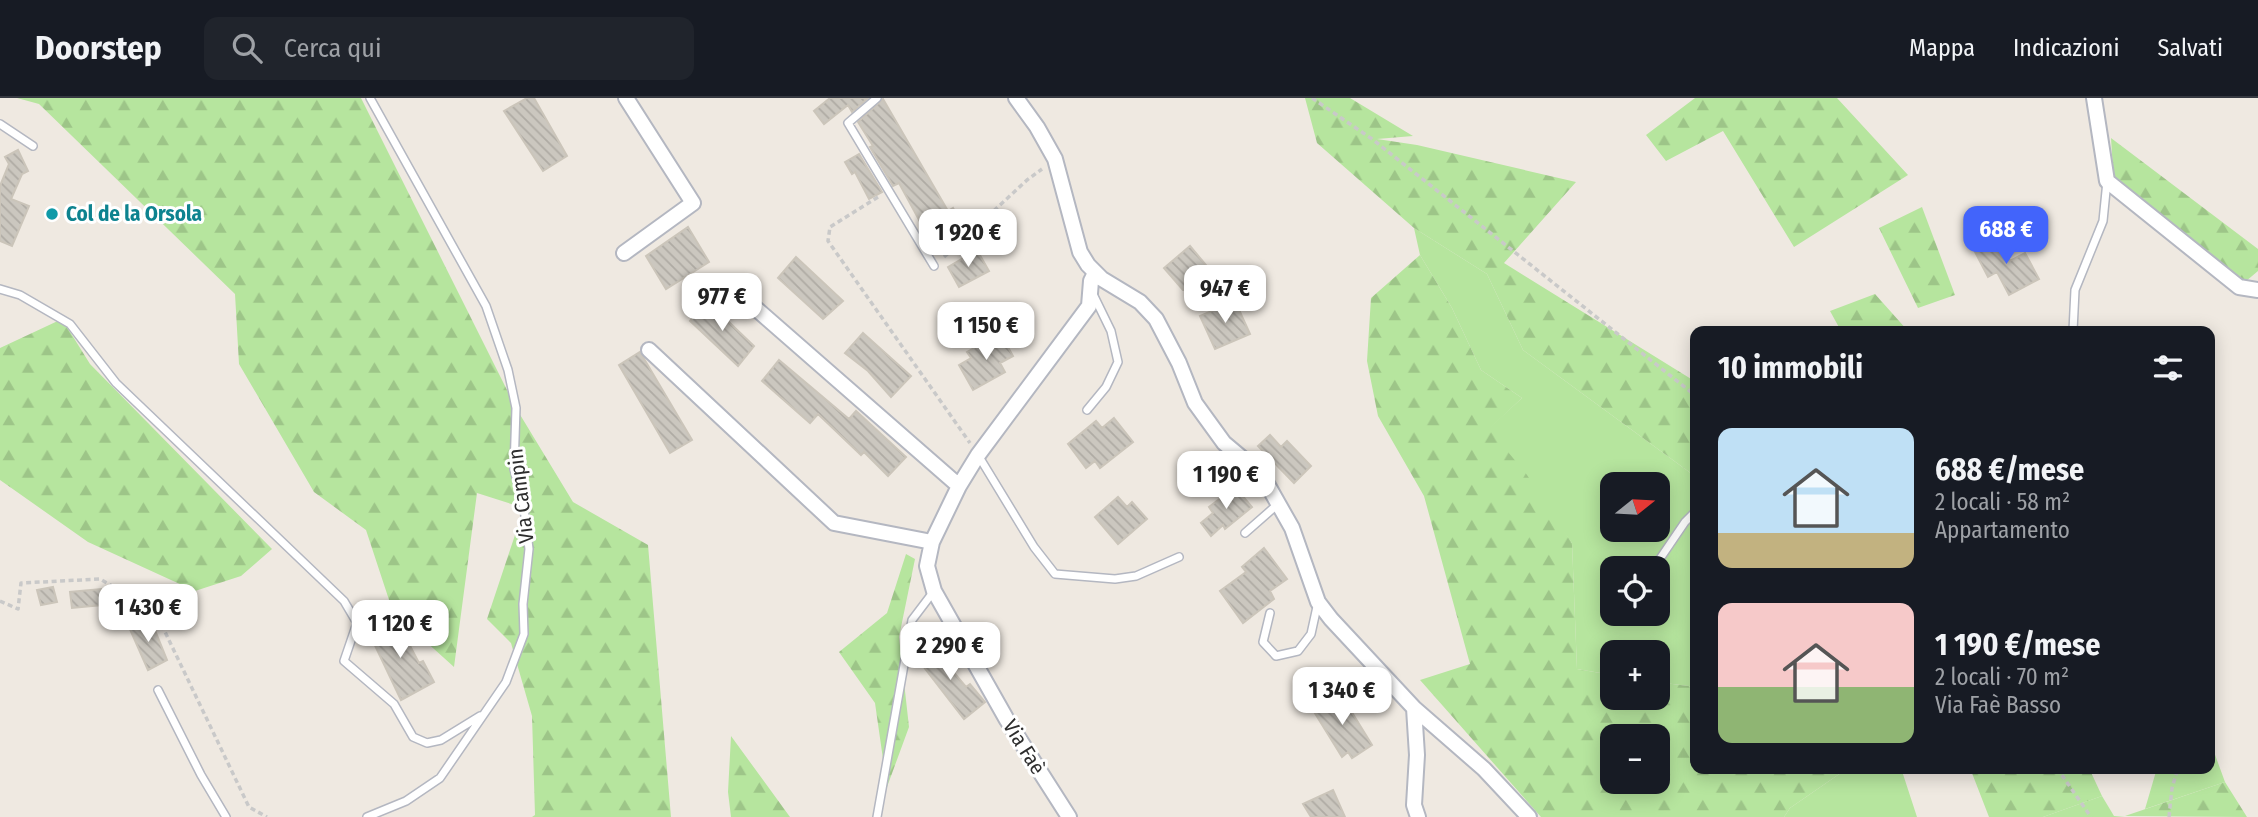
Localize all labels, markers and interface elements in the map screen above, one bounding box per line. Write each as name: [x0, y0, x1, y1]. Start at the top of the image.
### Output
search box: [204, 17, 694, 80]
text: Doorstep: [35, 28, 162, 68]
icon: search: [228, 29, 266, 67]
text: Cerca qui: [284, 33, 381, 64]
text: Mappa: [1909, 34, 1975, 62]
text: Indicazioni: [2013, 34, 2119, 62]
text: Salvati: [2157, 34, 2223, 62]
place label: Col de la Orsola: [66, 201, 202, 227]
marker: Col de la Orsola: [44, 206, 60, 222]
pin: 688 €: [1957, 206, 2055, 266]
pin: 1 920 €: [903, 209, 1033, 269]
text: 688 €: [1979, 215, 2033, 243]
text: 1 920 €: [935, 218, 1001, 246]
pin: 947 €: [1176, 266, 1274, 325]
pin: 977 €: [673, 274, 771, 333]
text: 947 €: [1200, 274, 1250, 302]
text: 977 €: [698, 282, 746, 310]
pin: 1 150 €: [921, 302, 1051, 362]
text: 1 150 €: [953, 311, 1019, 339]
icon: filters: [2149, 349, 2187, 387]
text: 10 immobili: [1718, 350, 1863, 386]
street label: Via Campin: [502, 447, 540, 545]
pin: 1 190 €: [1161, 452, 1291, 511]
text: 688 €/mese: [1935, 452, 2084, 488]
icon: home: [1774, 456, 1858, 540]
text: 1 190 €: [1193, 460, 1259, 488]
north arrow: [1600, 472, 1670, 542]
map controls: [1600, 472, 1670, 794]
text: 2 locali · 58 m²: [1935, 488, 2070, 516]
text: Appartamento: [1935, 516, 2070, 544]
button: locate: [1600, 556, 1670, 626]
pin: 1 430 €: [83, 584, 213, 644]
text: 1 430 €: [115, 593, 181, 621]
pin: 1 120 €: [335, 601, 465, 660]
text: 1 120 €: [368, 609, 432, 637]
pin: 2 290 €: [885, 622, 1015, 682]
text: 1 190 €/mese: [1935, 627, 2100, 663]
text: 2 290 €: [916, 631, 984, 659]
icon: home: [1774, 631, 1858, 715]
button: +: [1600, 640, 1670, 710]
text: 2 locali · 70 m²: [1935, 663, 2069, 691]
pin: 1 340 €: [1277, 668, 1407, 727]
text: 1 340 €: [1309, 676, 1375, 704]
text: Via Faè Basso: [1935, 691, 2061, 719]
street label: Via Faè: [997, 715, 1051, 779]
button: −: [1600, 724, 1670, 794]

